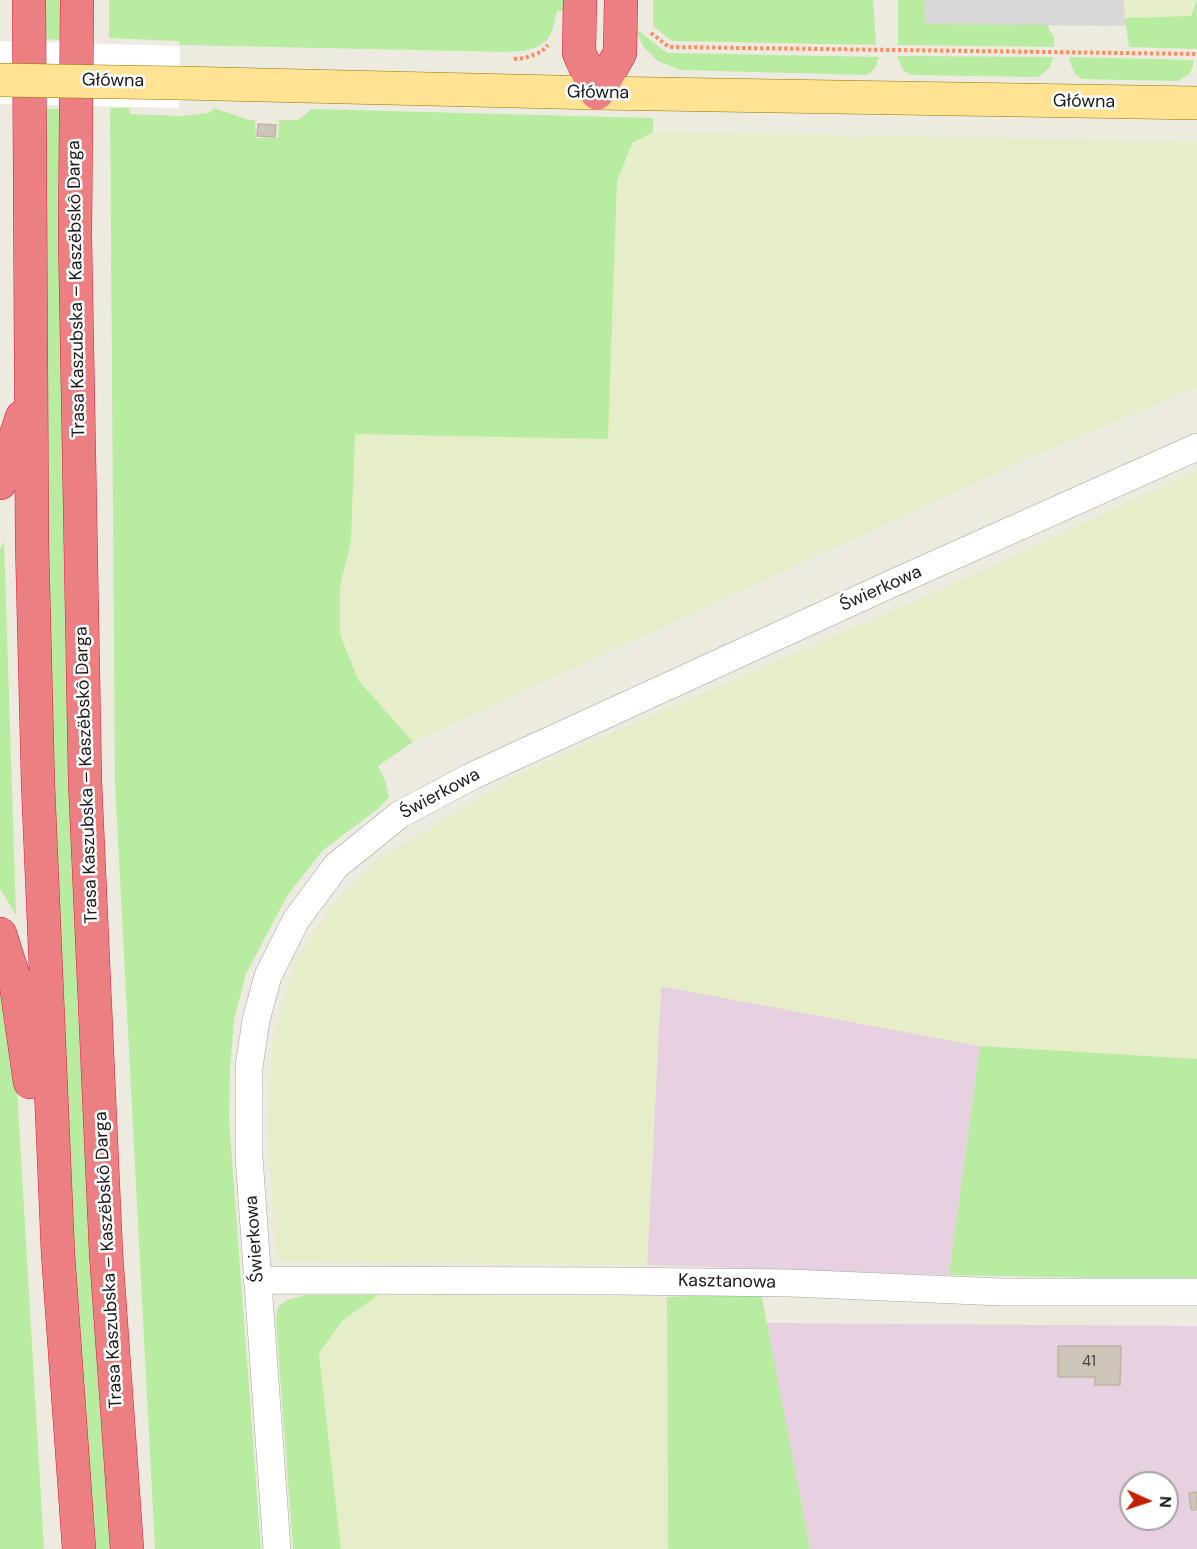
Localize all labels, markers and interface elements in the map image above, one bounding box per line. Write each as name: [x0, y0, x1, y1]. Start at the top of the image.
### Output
street label: Główna: [82, 70, 144, 92]
street label: Główna: [567, 82, 629, 104]
street label: Główna: [1053, 91, 1115, 113]
street label: Trasa Kaszubska – Kaszëbskô Darga: [64, 140, 90, 438]
street label: Świerkowa: [837, 561, 925, 617]
street label: Trasa Kaszubska – Kaszëbskô Darga: [71, 626, 103, 924]
street label: Świerkowa: [396, 764, 484, 824]
street label: Trasa Kaszubska – Kaszëbskô Darga: [90, 1111, 128, 1409]
street label: Świerkowa: [241, 1195, 269, 1283]
street label: Kasztanowa: [678, 1270, 776, 1294]
house number: 41: [1082, 1353, 1096, 1371]
north arrow: [1119, 1471, 1179, 1531]
text: N: [1155, 1495, 1176, 1508]

